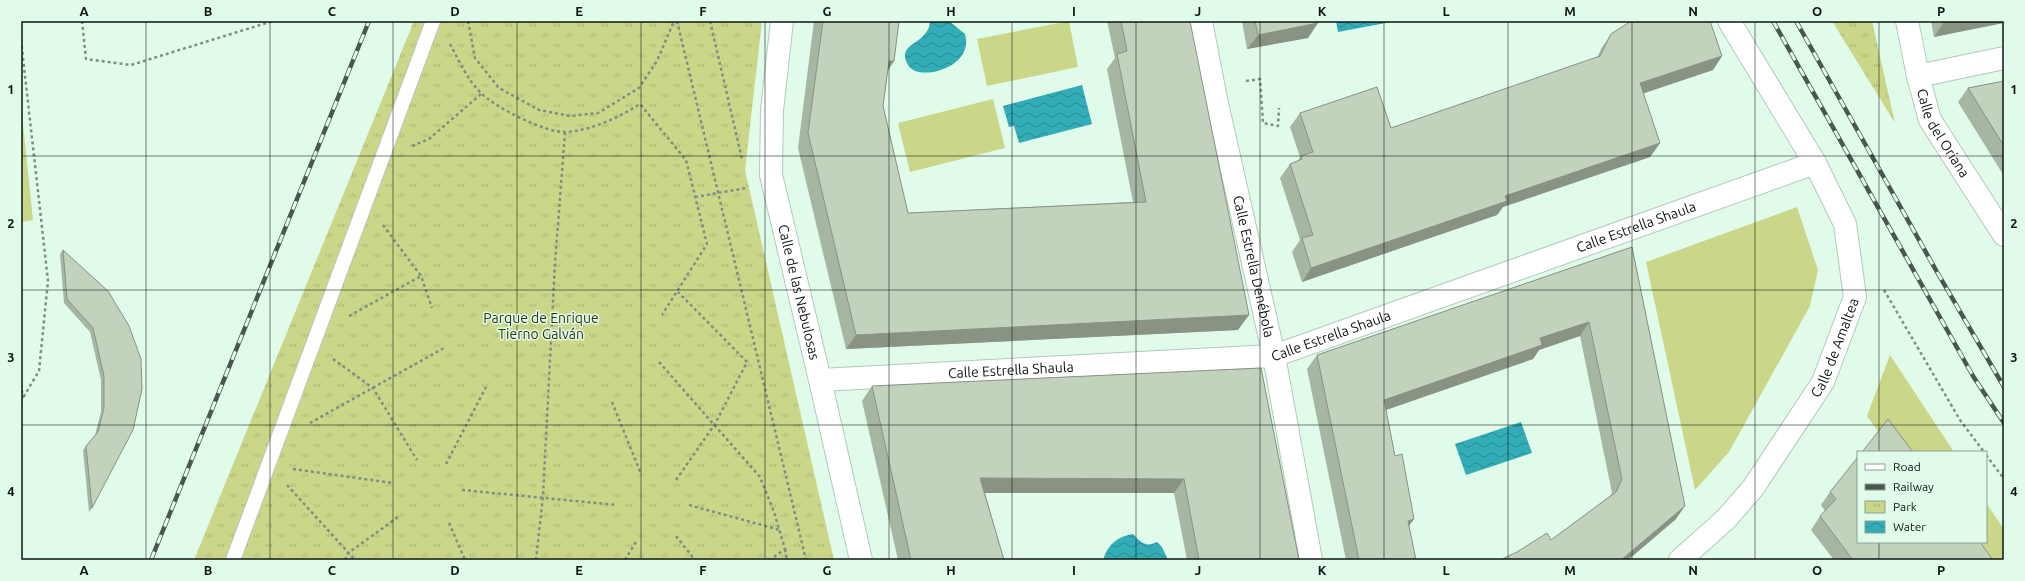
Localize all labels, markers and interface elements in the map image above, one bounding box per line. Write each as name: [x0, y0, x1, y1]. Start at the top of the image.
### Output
text: A: [79, 4, 89, 18]
text: B: [204, 4, 213, 18]
text: C: [328, 4, 337, 18]
text: D: [450, 4, 460, 18]
text: E: [575, 4, 583, 18]
text: F: [699, 4, 707, 18]
text: G: [823, 4, 832, 18]
text: H: [946, 4, 956, 18]
text: I: [1072, 4, 1076, 18]
text: J: [1195, 4, 1201, 18]
text: K: [1318, 4, 1327, 18]
text: L: [1442, 4, 1450, 18]
text: M: [1564, 4, 1576, 18]
text: N: [1688, 4, 1698, 18]
text: O: [1812, 4, 1822, 18]
text: P: [1937, 4, 1945, 18]
text: 1: [7, 82, 15, 96]
text: 1: [2010, 82, 2018, 96]
street label: Calle del Oriana: [1914, 87, 1973, 180]
street label: Calle Estrella Denébola: [1230, 194, 1278, 339]
street label: Calle Estrella Shaula: [1574, 198, 1698, 256]
text: 2: [7, 216, 15, 230]
text: 2: [2010, 216, 2018, 230]
street label: Calle de las Nebulosas: [775, 223, 823, 361]
street label: Calle de Amaltea: [1807, 296, 1862, 400]
street label: Calle Estrella Shaula: [1269, 307, 1393, 364]
park label: Parque de Enrique Tierno Galván: [483, 310, 599, 342]
text: 3: [7, 350, 15, 364]
text: 3: [2010, 350, 2018, 364]
street label: Calle Estrella Shaula: [947, 359, 1074, 381]
legend: [1857, 451, 1987, 543]
text: Road: [1893, 460, 1921, 473]
text: Railway: [1893, 480, 1934, 493]
text: 4: [7, 484, 15, 498]
text: 4: [2010, 484, 2018, 498]
text: Park: [1893, 500, 1917, 513]
text: Water: [1893, 520, 1926, 533]
text: A: [79, 563, 89, 577]
text: B: [204, 563, 213, 577]
text: C: [328, 563, 337, 577]
text: D: [450, 563, 460, 577]
text: E: [575, 563, 583, 577]
text: F: [699, 563, 707, 577]
text: G: [823, 563, 832, 577]
text: H: [946, 563, 956, 577]
text: I: [1072, 563, 1076, 577]
text: J: [1195, 563, 1201, 577]
text: K: [1318, 563, 1327, 577]
text: L: [1442, 563, 1450, 577]
text: M: [1564, 563, 1576, 577]
text: N: [1688, 563, 1698, 577]
text: O: [1812, 563, 1822, 577]
text: P: [1937, 563, 1945, 577]

